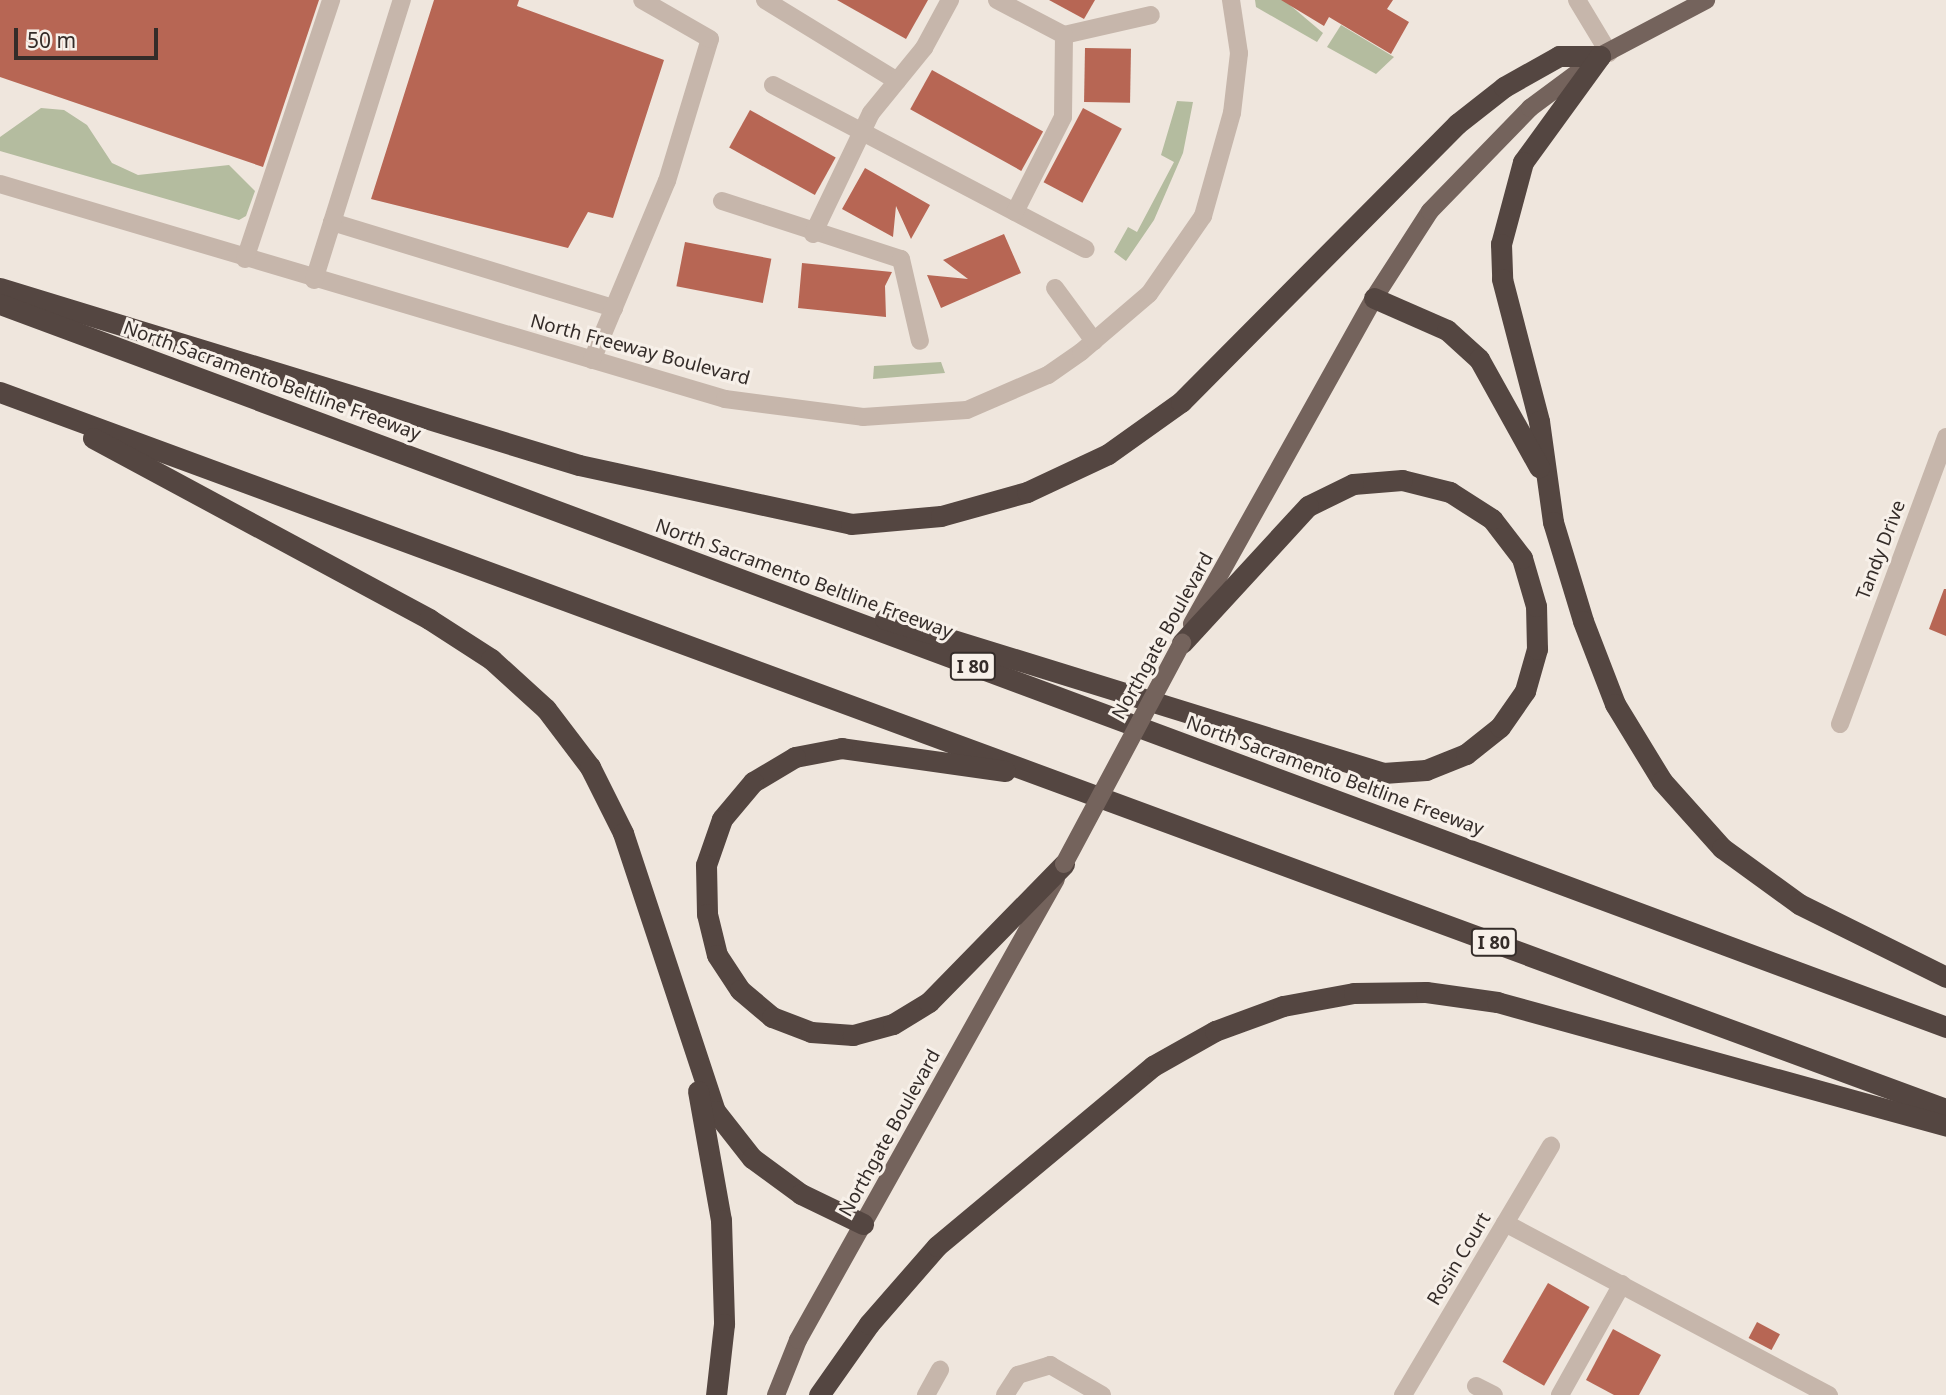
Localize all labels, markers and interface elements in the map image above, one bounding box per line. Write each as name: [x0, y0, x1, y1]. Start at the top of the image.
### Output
scale bar: [18, 14, 161, 58]
text: 50 m: [27, 26, 76, 54]
street label: North Freeway Boulevard: [528, 310, 752, 390]
street label: North Sacramento Beltline Freeway: [120, 316, 424, 446]
street label: Tandy Drive: [1852, 497, 1910, 603]
street label: North Sacramento Beltline Freeway: [652, 514, 956, 644]
street label: Northgate Boulevard: [1108, 548, 1218, 724]
road number: I 80: [948, 652, 998, 680]
street label: North Sacramento Beltline Freeway: [1183, 711, 1487, 841]
road number: I 80: [1470, 928, 1518, 957]
street label: Northgate Boulevard: [835, 1045, 945, 1221]
street label: Rosin Court: [1422, 1209, 1496, 1309]

